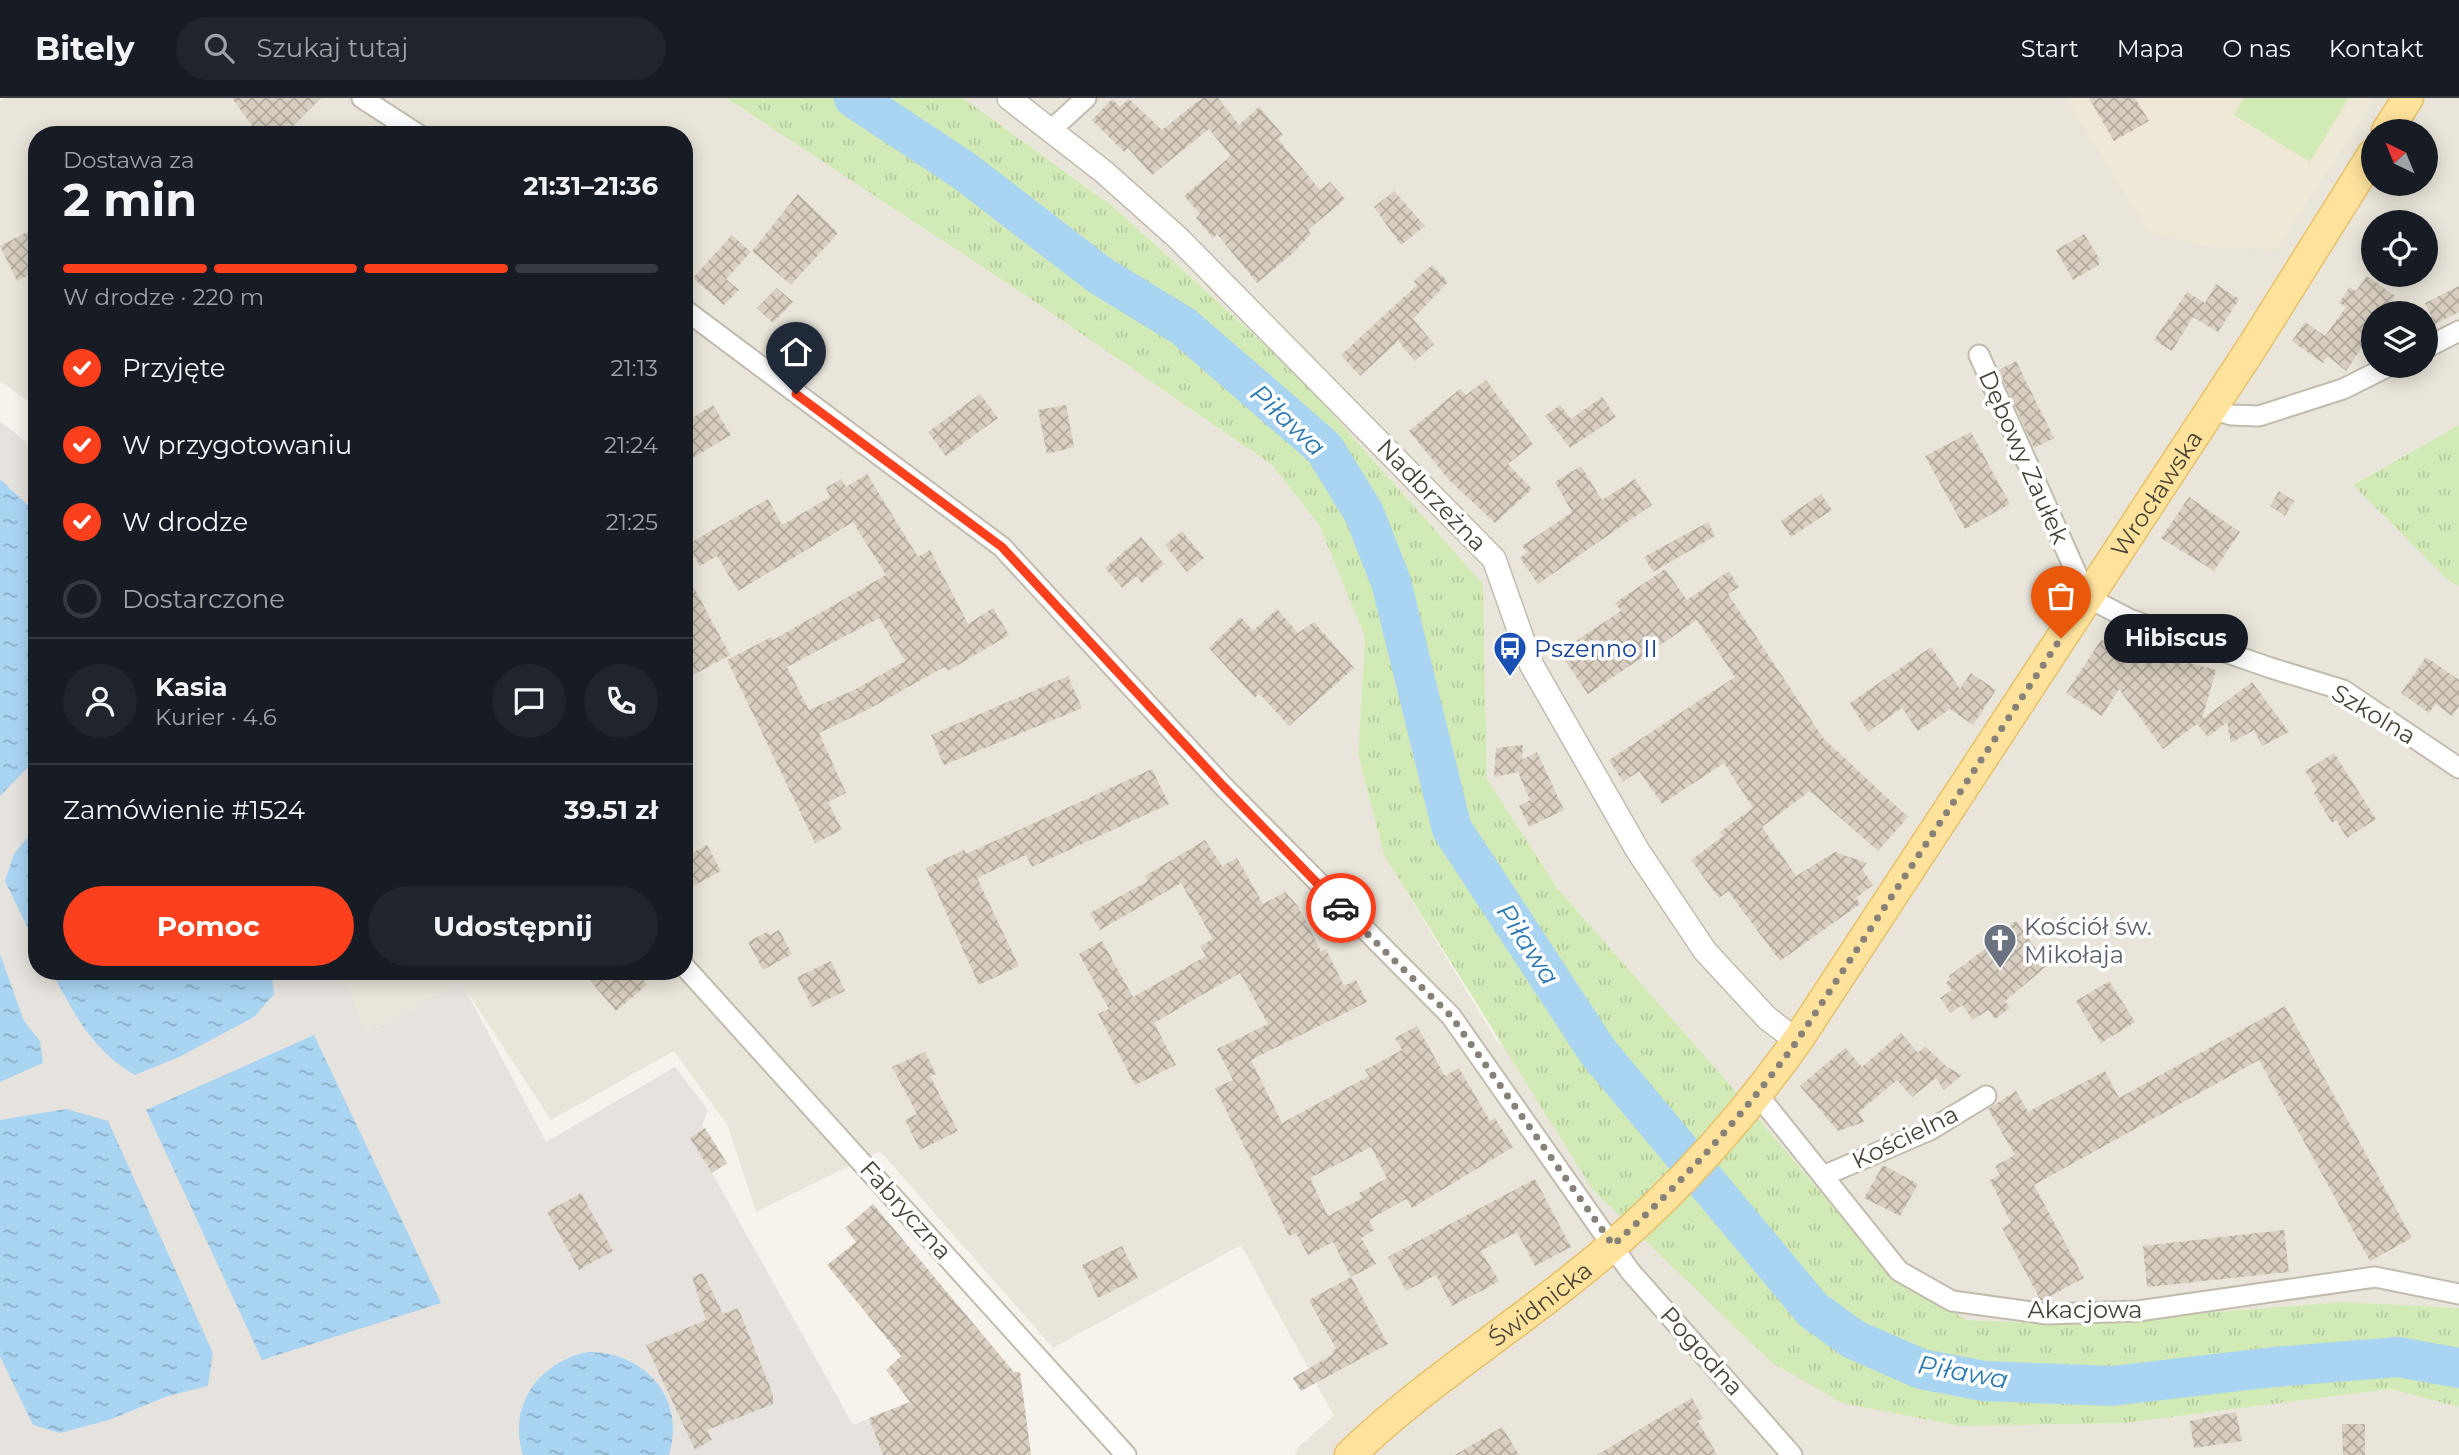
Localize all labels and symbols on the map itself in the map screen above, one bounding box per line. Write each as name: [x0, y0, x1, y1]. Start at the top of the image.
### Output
north arrow: [2361, 119, 2438, 196]
pin: [766, 322, 826, 394]
street label: Dębowy Zaułek: [1973, 366, 2076, 549]
water label: Piława: [1244, 377, 1332, 463]
street label: Wrocławska: [2104, 425, 2208, 562]
street label: Nadbrzeżna: [1371, 433, 1493, 557]
pin: [2031, 566, 2091, 638]
callout: Hibiscus: [2103, 614, 2246, 662]
bus stop icon: Pszenno II: [1491, 629, 1529, 678]
place label: Pszenno II: [1534, 634, 1658, 663]
street label: Szkolna: [2327, 678, 2421, 750]
courier: [1306, 873, 1376, 943]
water label: Piława: [1490, 897, 1566, 991]
place label: Kościół św. Mikołaja: [2024, 912, 2152, 969]
church icon: Kościół św. Mikołaja: [1981, 921, 2019, 970]
street label: Kościelna: [1847, 1099, 1963, 1175]
street label: Fabryczna: [854, 1155, 958, 1265]
street label: Świdnicka: [1482, 1255, 1597, 1352]
street label: Akacjowa: [2027, 1295, 2143, 1324]
street label: Pogodna: [1654, 1300, 1750, 1402]
water label: Piława: [1915, 1348, 2011, 1396]

